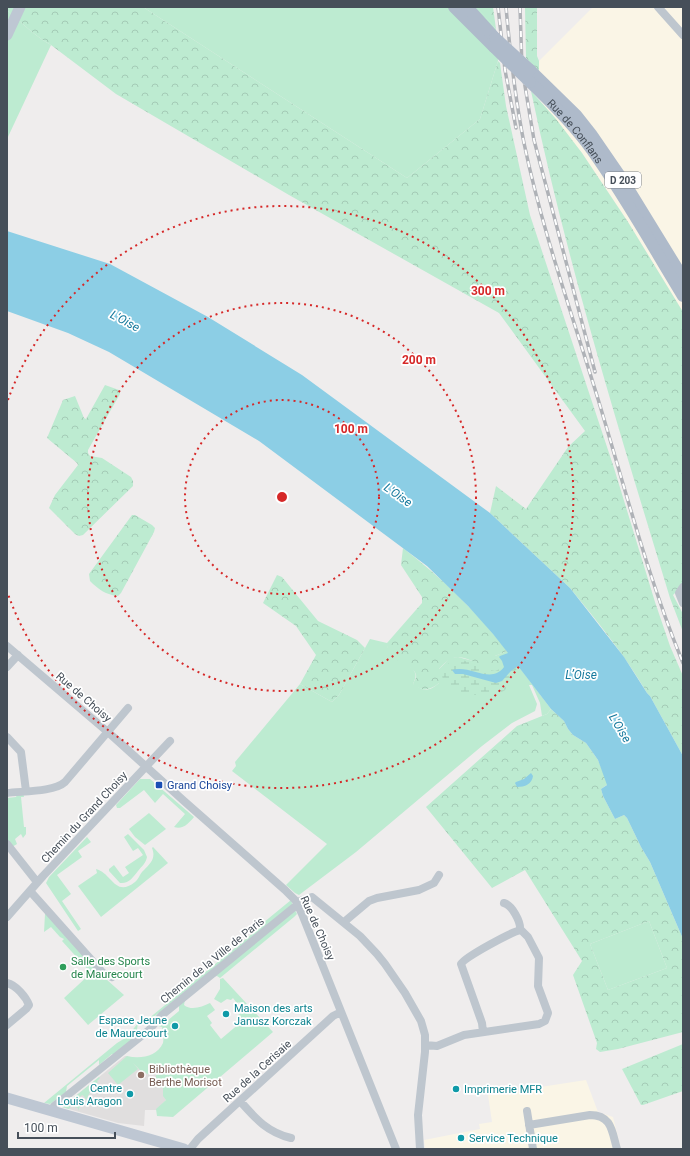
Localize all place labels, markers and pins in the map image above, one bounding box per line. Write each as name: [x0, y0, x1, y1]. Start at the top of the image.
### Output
centre of rings: [275, 490, 289, 504]
place label: Grand Choisy: [167, 779, 233, 792]
marker: Grand Choisy: [154, 780, 164, 790]
place label: Salle des Sports de Maurecourt: [71, 955, 150, 981]
marker: Salle des Sports de Maurecourt: [58, 962, 68, 972]
place label: Maison des arts Janusz Korczak: [234, 1002, 313, 1028]
marker: Maison des arts Janusz Korczak: [221, 1009, 231, 1019]
place label: Espace Jeune de Maurecourt: [95, 1014, 167, 1040]
marker: Espace Jeune de Maurecourt: [170, 1021, 180, 1031]
place label: Bibliothèque Berthe Morisot: [149, 1063, 222, 1089]
marker: Bibliothèque Berthe Morisot: [136, 1070, 146, 1080]
place label: Centre Louis Aragon: [57, 1082, 122, 1108]
place label: Imprimerie MFR: [464, 1083, 542, 1096]
marker: Imprimerie MFR: [451, 1084, 461, 1094]
marker: Centre Louis Aragon: [125, 1089, 135, 1099]
place label: Service Technique: [469, 1132, 558, 1145]
marker: Service Technique: [456, 1133, 466, 1143]

